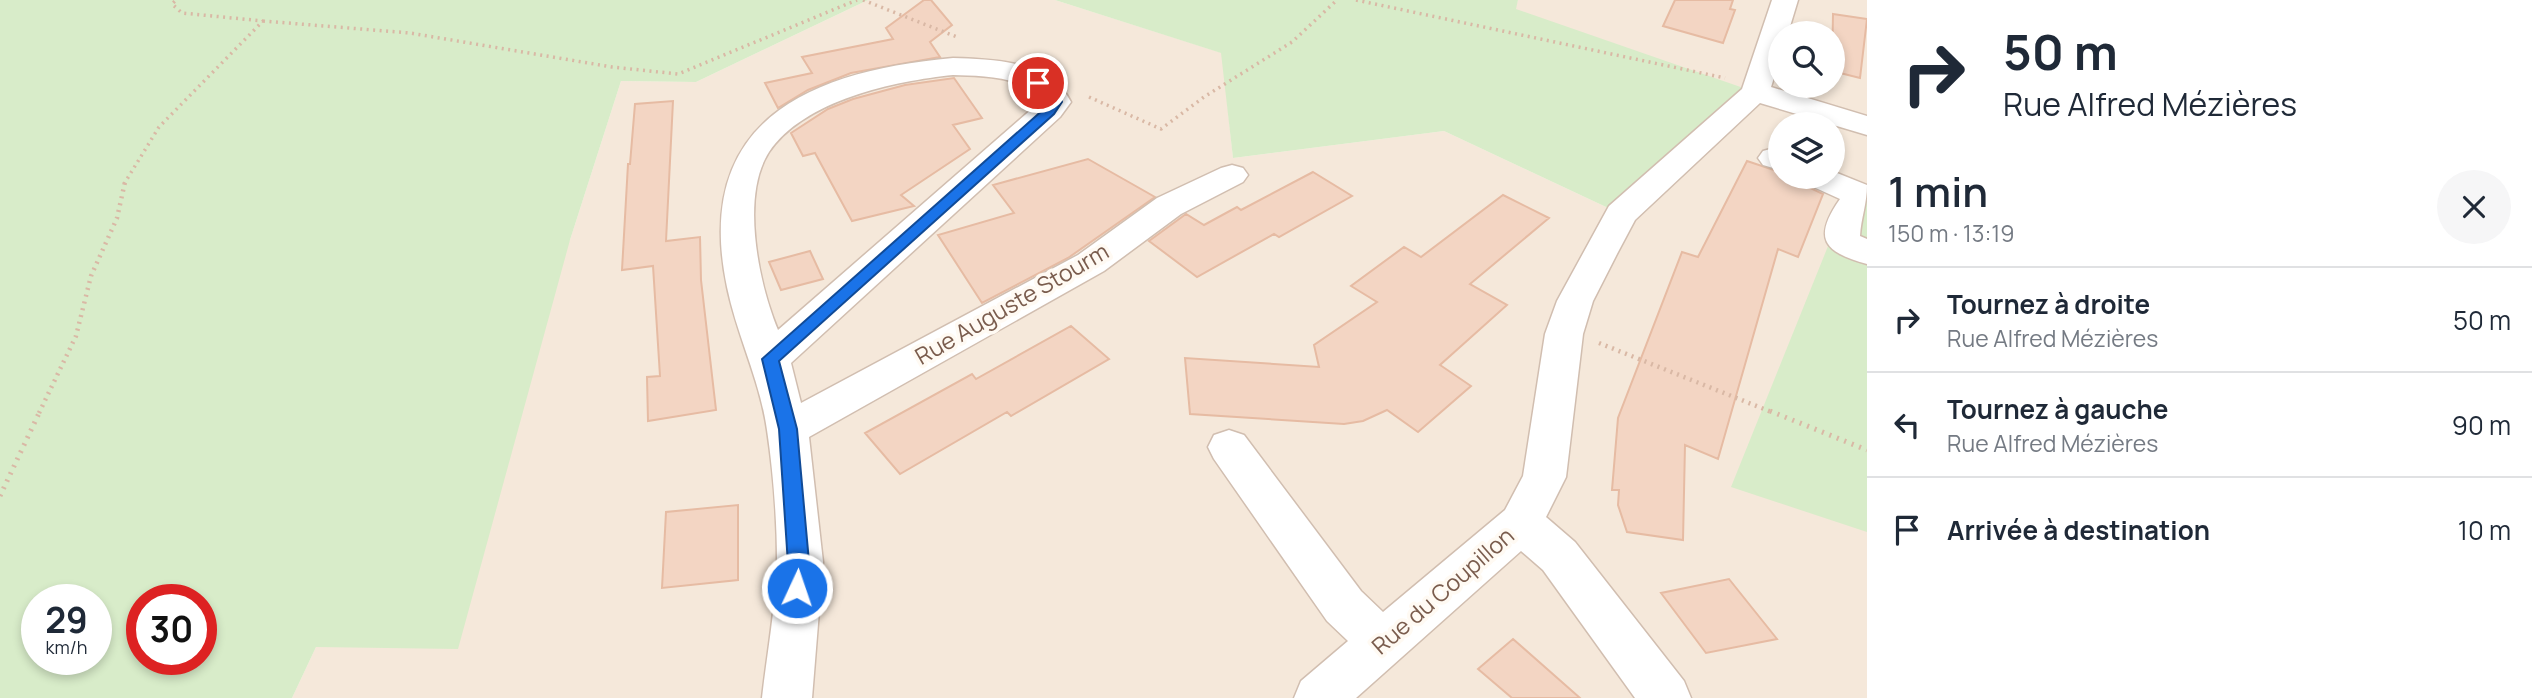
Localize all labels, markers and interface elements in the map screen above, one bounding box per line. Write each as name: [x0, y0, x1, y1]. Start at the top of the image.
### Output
text: 50 m: [2003, 18, 2118, 85]
map controls: [1768, 21, 1845, 189]
button: search: [1768, 21, 1845, 98]
icon: right: [1888, 28, 1979, 119]
pin: [1008, 53, 1068, 113]
icon: arrive: [1019, 64, 1057, 102]
text: Rue Alfred Mézières: [2003, 82, 2297, 126]
button: layers: [1768, 112, 1845, 189]
text: 1 min: [1888, 162, 1988, 220]
button: close: [2437, 170, 2511, 244]
text: 150 m · 13:19: [1888, 217, 2015, 249]
street label: Rue Auguste Stourm: [909, 235, 1114, 372]
text: Tournez à droite: [1947, 286, 2150, 322]
icon: right: [1888, 301, 1926, 339]
text: 50 m: [2453, 302, 2511, 338]
text: Rue Alfred Mézières: [1947, 322, 2158, 354]
text: Tournez à gauche: [1947, 391, 2168, 427]
icon: left: [1888, 406, 1926, 444]
text: 90 m: [2452, 407, 2511, 443]
text: Rue Alfred Mézières: [1947, 427, 2158, 459]
icon: arrive: [1888, 511, 1926, 549]
text: Arrivée à destination: [1947, 512, 2210, 548]
text: 10 m: [2458, 512, 2511, 548]
street label: Rue du Coupillon: [1364, 520, 1520, 661]
position arrow: [760, 551, 834, 625]
speed limit sign: 30: [126, 584, 217, 675]
text: 29: [45, 596, 88, 644]
text: km/h: [46, 635, 87, 659]

